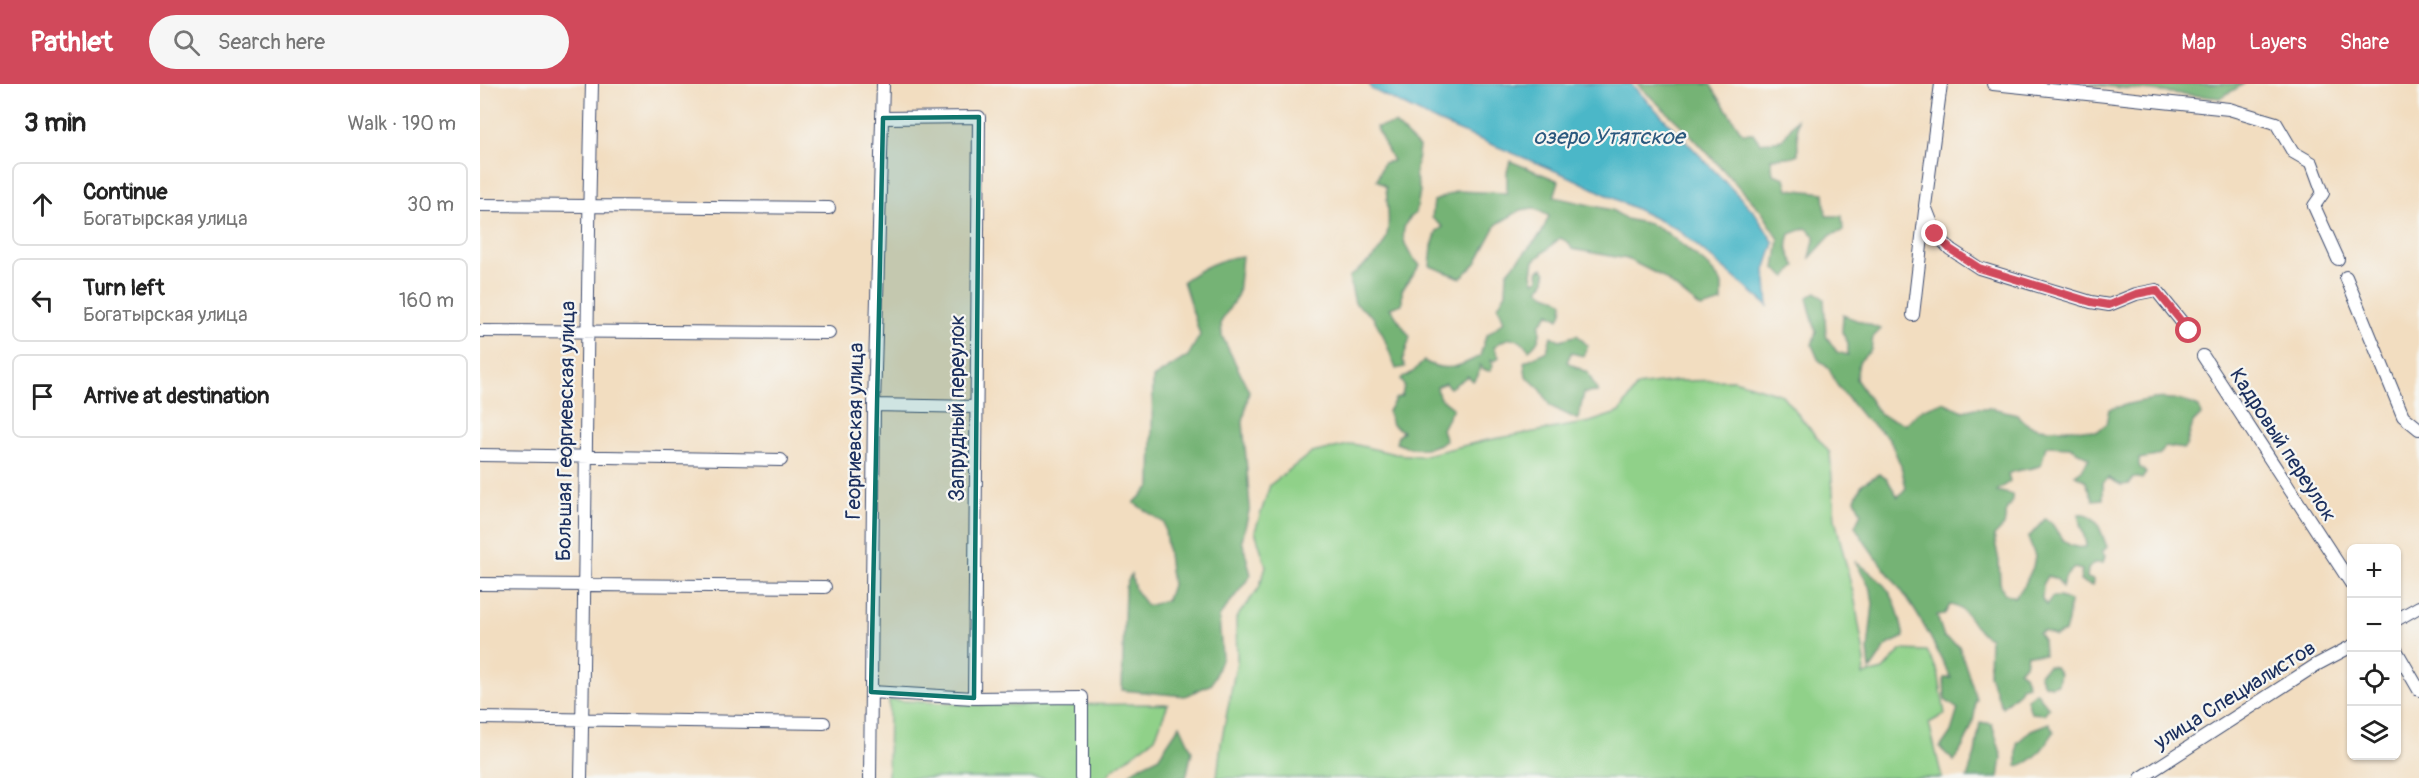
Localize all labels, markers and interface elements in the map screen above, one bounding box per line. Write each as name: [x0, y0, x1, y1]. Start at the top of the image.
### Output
search box: [149, 15, 569, 69]
text: Pathlet: [30, 25, 113, 60]
icon: search: [170, 26, 203, 59]
text: Search here: [218, 28, 325, 56]
text: Map: [2181, 29, 2216, 56]
text: Layers: [2249, 29, 2307, 56]
text: Share: [2340, 29, 2389, 56]
text: 3 min: [24, 107, 86, 139]
text: Walk · 190 m: [348, 111, 456, 136]
water label: озеро Утятское: [1533, 123, 1687, 151]
text: Continue: [83, 178, 167, 206]
icon: ahead: [26, 188, 59, 221]
text: 30 m: [407, 192, 454, 217]
text: Богатырская улица: [83, 206, 248, 231]
route end: [1921, 220, 1947, 246]
text: Turn left: [83, 274, 165, 302]
icon: left: [26, 284, 59, 317]
text: 160 m: [399, 288, 454, 313]
street label: Большая Георгиевская улица: [550, 301, 582, 561]
text: Богатырская улица: [83, 302, 248, 327]
street label: Запрудный переулок: [944, 315, 971, 501]
route start: [2175, 317, 2201, 343]
street label: Георгиевская улица: [840, 342, 870, 520]
street label: Кадровый переулок: [2223, 363, 2343, 527]
icon: arrive: [26, 380, 59, 413]
text: Arrive at destination: [83, 382, 269, 410]
map controls: [2347, 544, 2401, 760]
button: +: [2347, 544, 2401, 598]
button: −: [2347, 598, 2401, 652]
street label: улица Специалистов: [2148, 634, 2321, 756]
button: locate: [2347, 652, 2401, 706]
button: layers: [2347, 706, 2401, 760]

